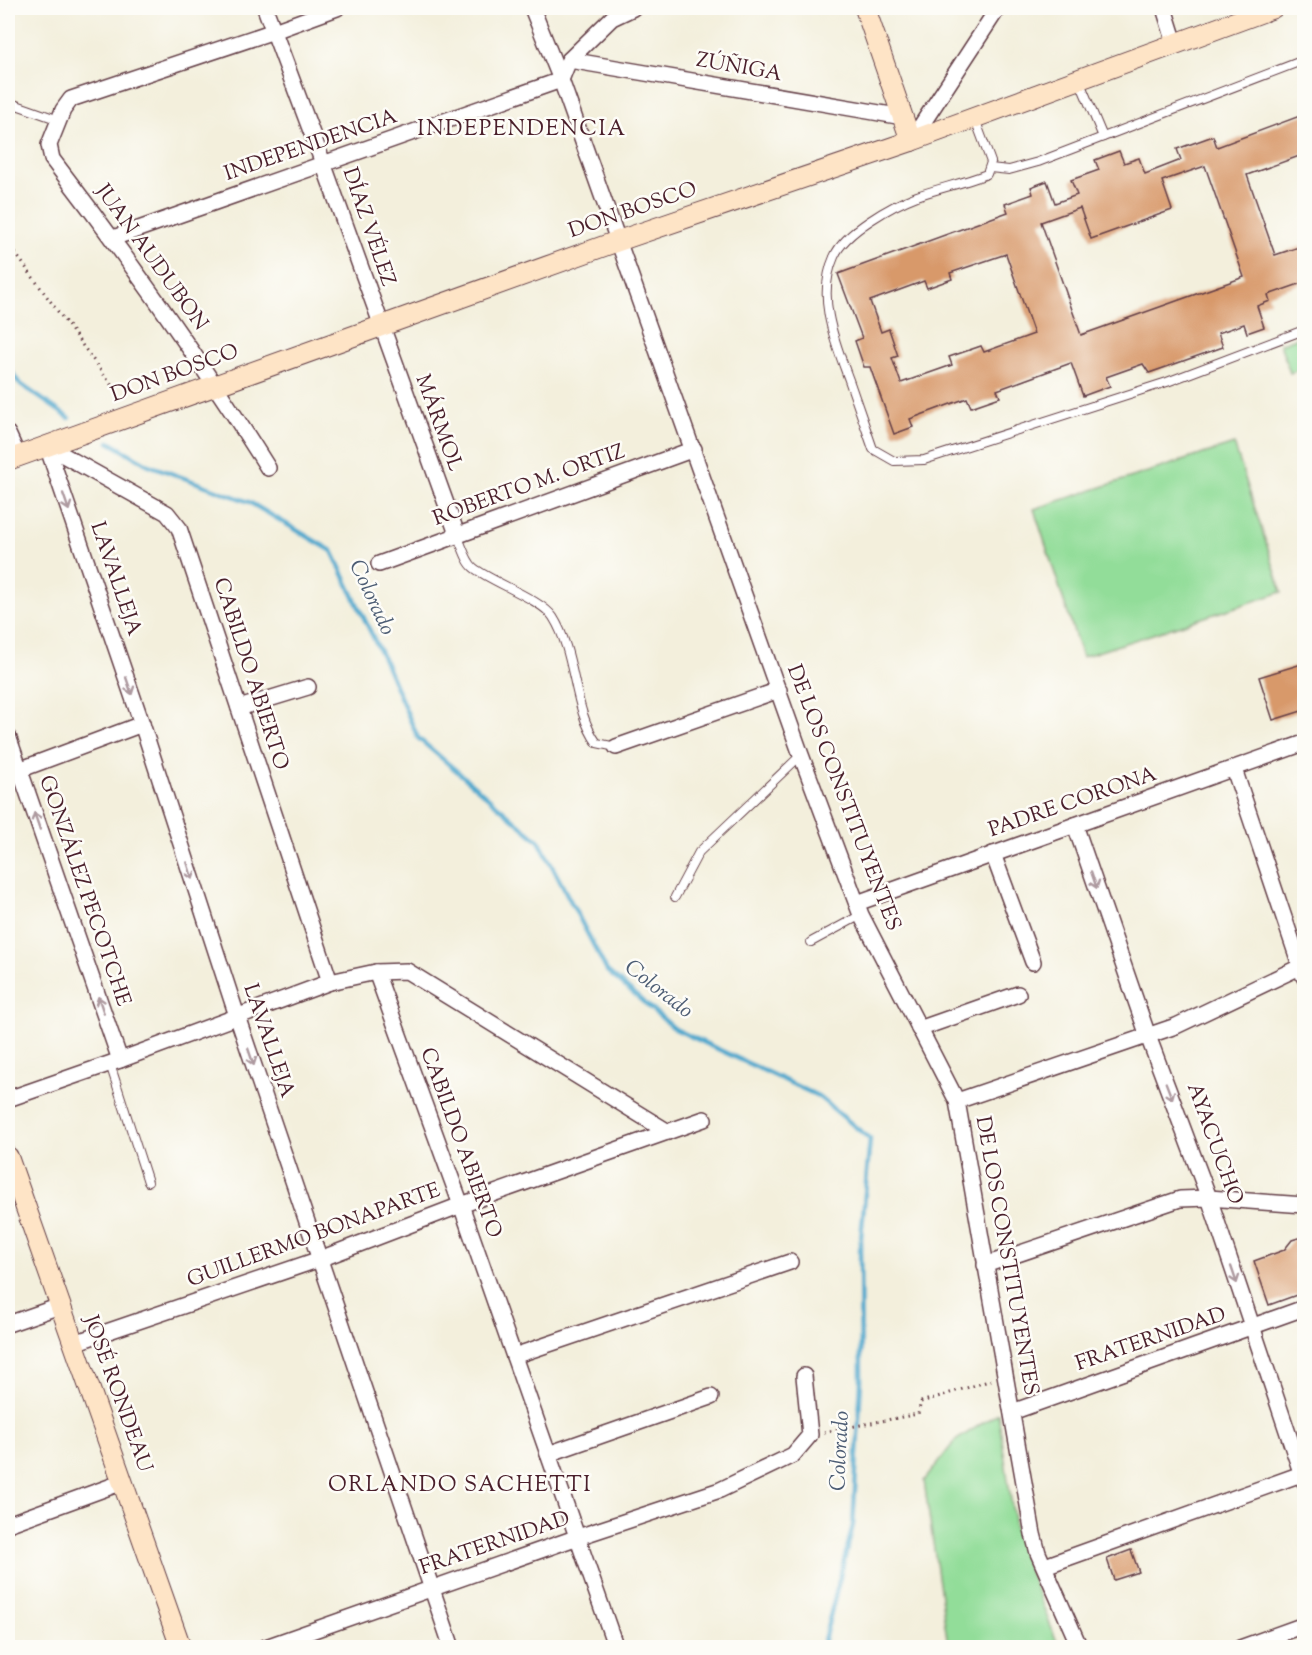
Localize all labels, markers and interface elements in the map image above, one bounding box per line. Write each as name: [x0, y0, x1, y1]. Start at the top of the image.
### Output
street label: ZÚÑIGA: [694, 46, 784, 90]
street label: INDEPENDENCIA: [220, 102, 402, 190]
district label: INDEPENDENCIA: [417, 114, 627, 146]
street label: DÍAZ VÉLEZ: [334, 164, 402, 291]
street label: DON BOSCO: [565, 175, 701, 247]
street label: JUAN AUDUBON: [87, 178, 215, 338]
street label: DON BOSCO: [107, 337, 243, 411]
street label: MÁRMOL: [407, 370, 469, 476]
street label: ROBERTO M. ORTIZ: [429, 437, 629, 535]
one-way arrow: [62, 492, 73, 511]
street label: LAVALLEJA: [81, 518, 149, 640]
water label: Colorado: [340, 555, 402, 641]
street label: CABILDO ABIERTO: [205, 574, 295, 774]
street label: DE LOS CONSTITUYENTES: [778, 660, 908, 936]
one-way arrow: [124, 676, 135, 695]
street label: PADRE CORONA: [985, 760, 1161, 846]
street label: GONZÁLEZ PECOTCHE: [30, 771, 138, 1011]
one-way arrow: [30, 812, 41, 831]
one-way arrow: [185, 861, 196, 880]
one-way arrow: [1090, 870, 1101, 889]
water label: Colorado: [617, 953, 700, 1027]
street label: LAVALLEJA: [234, 980, 302, 1102]
one-way arrow: [94, 996, 105, 1015]
street label: CABILDO ABIERTO: [412, 1044, 508, 1242]
one-way arrow: [246, 1047, 257, 1066]
street label: AYACUCHO: [1178, 1079, 1250, 1209]
one-way arrow: [1164, 1081, 1175, 1100]
street label: DE LOS CONSTITUYENTES: [967, 1114, 1045, 1398]
street label: GUILLERMO BONAPARTE: [183, 1176, 445, 1296]
one-way arrow: [1230, 1265, 1241, 1283]
street label: FRATERNIDAD: [1072, 1300, 1230, 1380]
street label: JOSÉ RONDEAU: [74, 1311, 159, 1477]
water label: Colorado: [823, 1410, 859, 1492]
district label: ORLANDO SACHETTI: [328, 1470, 592, 1502]
street label: FRATERNIDAD: [416, 1504, 574, 1584]

